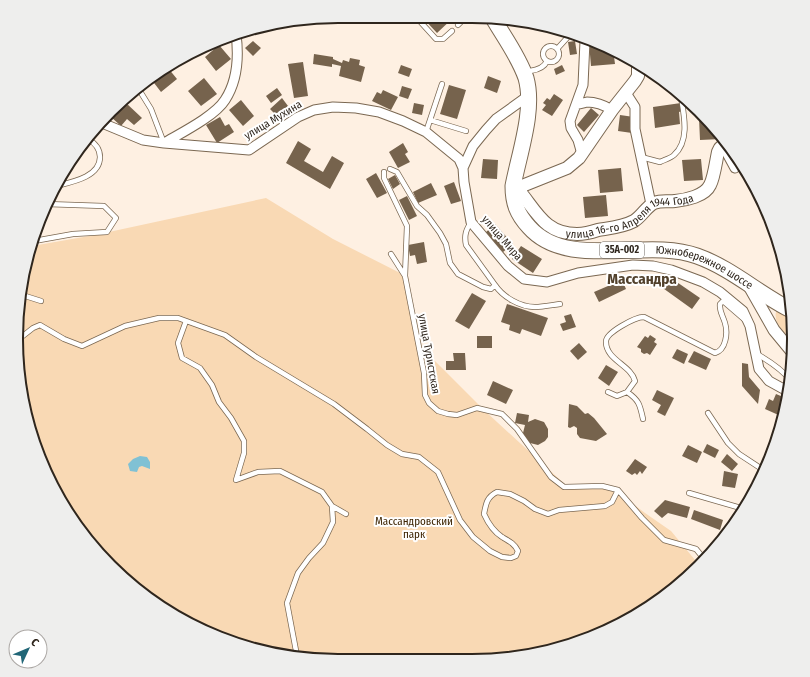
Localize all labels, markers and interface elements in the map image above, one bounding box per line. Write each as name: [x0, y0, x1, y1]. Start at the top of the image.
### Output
street label: улица Мухина: [242, 98, 304, 142]
street label: улица 16-го Апреля 1944 Года: [565, 191, 695, 241]
street label: улица Мира: [479, 213, 525, 263]
road number: 35А-002: [600, 242, 644, 258]
street label: Южнобережное шоссе: [656, 243, 755, 292]
district label: Массандра: [607, 270, 677, 288]
street label: улица Туристская: [416, 313, 442, 395]
park label: Массандровский парк: [375, 515, 453, 541]
north arrow: [8, 629, 48, 669]
text: С: [28, 636, 42, 649]

